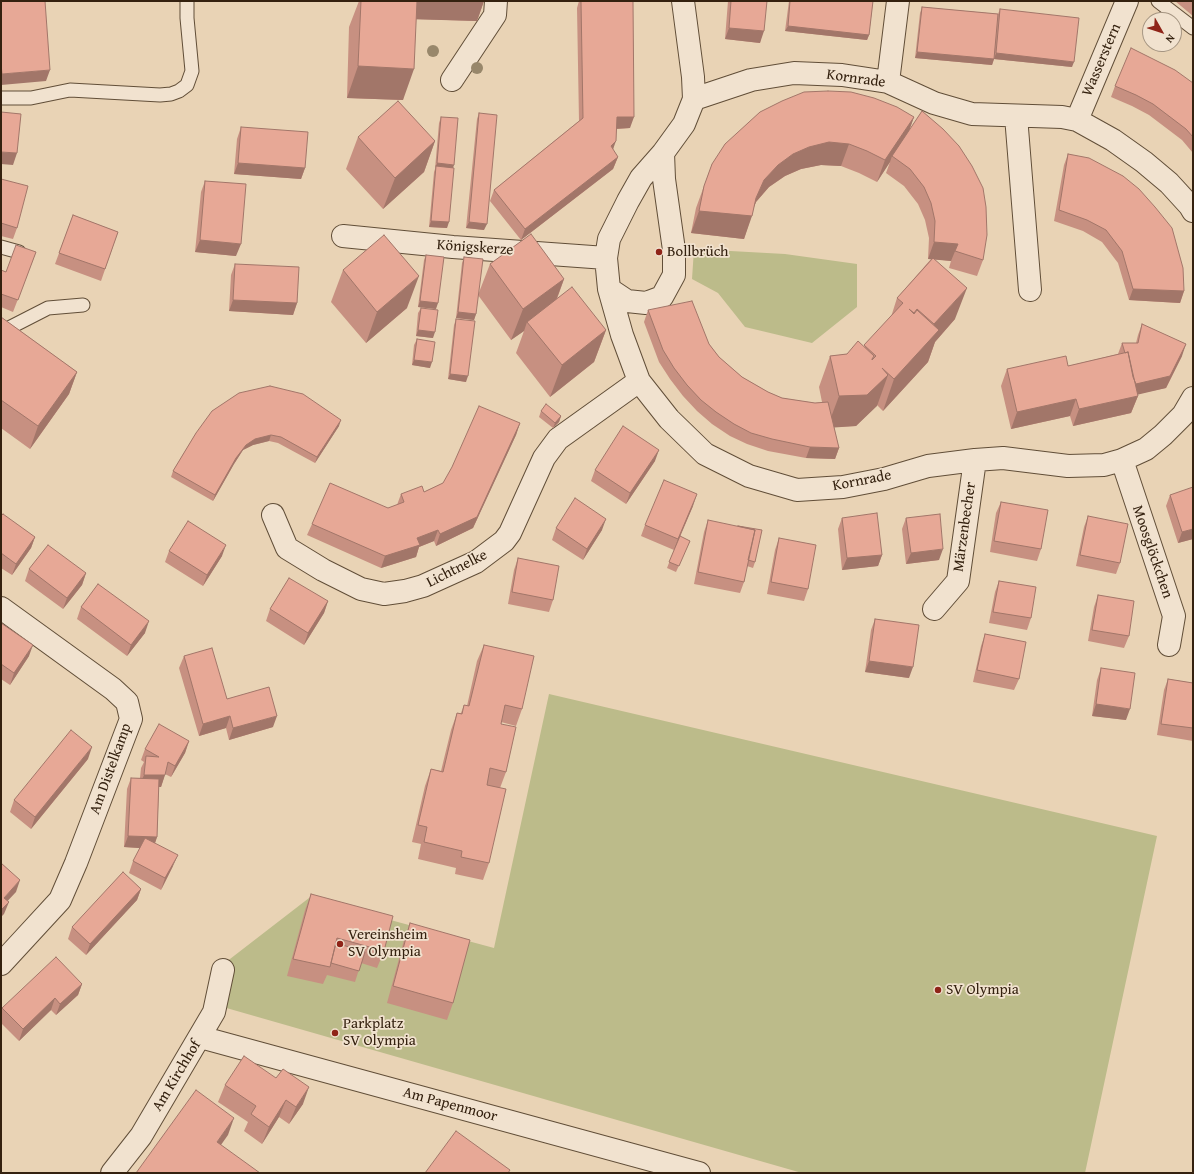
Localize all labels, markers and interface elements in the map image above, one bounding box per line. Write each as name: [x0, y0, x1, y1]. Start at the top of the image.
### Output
north arrow: [1142, 12, 1182, 52]
street label: Wasserstern: [1079, 21, 1125, 99]
text: N: [1162, 31, 1179, 47]
street label: Kornrade: [825, 66, 887, 92]
street label: Königskerze: [436, 236, 514, 260]
place label: Bollbrüch: [667, 243, 728, 261]
marker: Bollbrüch: [654, 247, 664, 257]
street label: Kornrade: [831, 467, 893, 495]
street label: Märzenbecher: [950, 481, 980, 573]
street label: Moosglöckchen: [1128, 503, 1176, 601]
street label: Lichtnelke: [424, 546, 490, 592]
street label: Am Distelkamp: [86, 721, 136, 817]
place label: Vereinsheim SV Olympia: [348, 926, 427, 961]
marker: Vereinsheim SV Olympia: [335, 939, 345, 949]
place label: SV Olympia: [946, 981, 1019, 999]
marker: SV Olympia: [933, 985, 943, 995]
place label: Parkplatz SV Olympia: [343, 1015, 416, 1050]
marker: Parkplatz SV Olympia: [330, 1028, 340, 1038]
street label: Am Kirchhof: [149, 1037, 205, 1115]
street label: Am Papenmoor: [401, 1084, 499, 1126]

